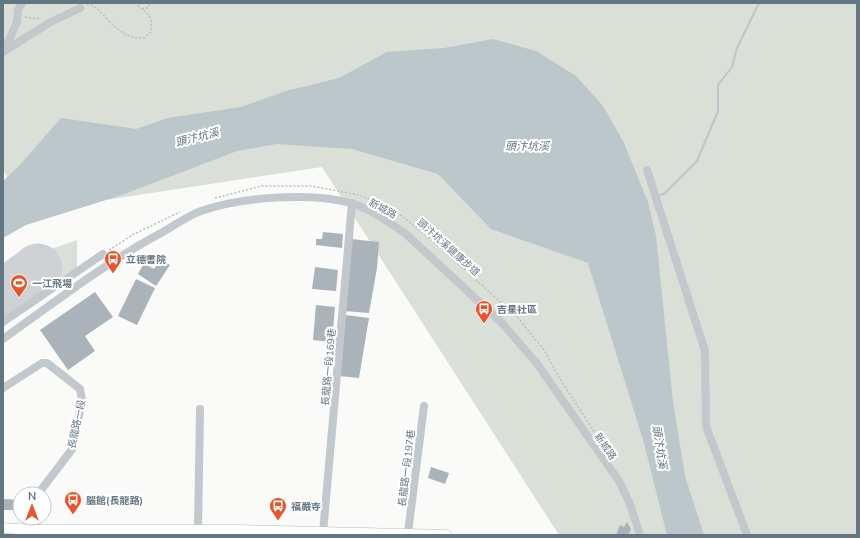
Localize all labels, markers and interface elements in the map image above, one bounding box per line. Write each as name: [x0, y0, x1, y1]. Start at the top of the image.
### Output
water label: 頭汴坑溪: [174, 124, 222, 150]
water label: 頭汴坑溪: [505, 139, 551, 154]
street label: 新城路: [366, 196, 399, 222]
street label: 頭汴坑溪健康步道: [414, 216, 483, 280]
bus stop icon: 立德書院: [103, 249, 123, 274]
place label: 立德書院: [126, 253, 166, 267]
sports icon: 一江飛場: [9, 273, 29, 298]
place label: 一江飛場: [32, 277, 72, 291]
bus stop icon: 吉星社區: [474, 299, 494, 324]
place label: 吉星社區: [497, 303, 537, 317]
street label: 長龍路一段169巷: [319, 328, 339, 407]
street label: 長龍路一段: [65, 398, 89, 450]
water label: 頭汴坑溪: [649, 424, 671, 472]
street label: 長龍路一段197巷: [395, 429, 419, 508]
street label: 新城路: [591, 430, 620, 463]
north arrow: [12, 486, 52, 526]
text: N: [28, 489, 36, 504]
bus stop icon: 腦館(長龍路): [63, 490, 83, 515]
place label: 腦館(長龍路): [86, 494, 143, 508]
bus stop icon: 福嚴寺: [268, 496, 288, 521]
place label: 福嚴寺: [291, 500, 321, 514]

